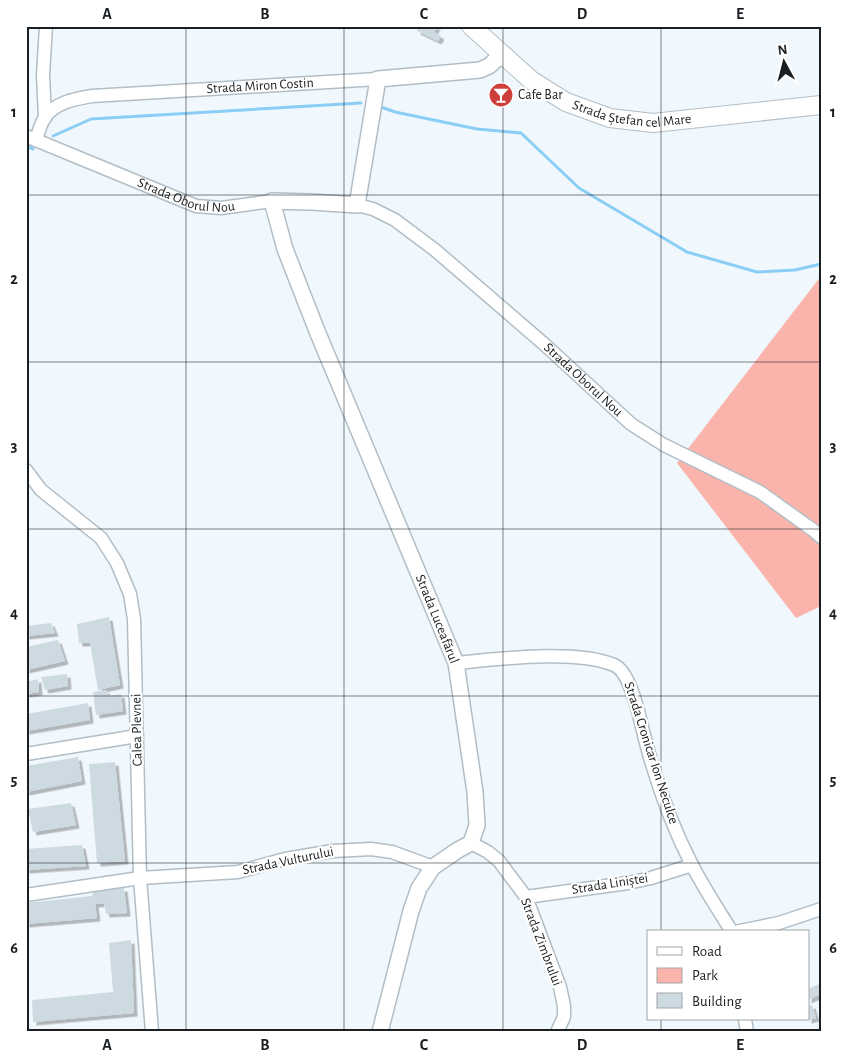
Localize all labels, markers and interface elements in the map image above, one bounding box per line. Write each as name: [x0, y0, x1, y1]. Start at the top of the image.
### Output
text: A: [102, 6, 112, 22]
text: B: [260, 6, 270, 22]
text: C: [420, 6, 429, 22]
text: D: [577, 6, 588, 22]
text: E: [736, 6, 744, 22]
north arrow: [760, 38, 810, 88]
text: N: [777, 43, 788, 58]
street label: Strada Miron Costin: [206, 76, 314, 96]
bar icon: Cafe Bar: [488, 82, 514, 108]
place label: Cafe Bar: [518, 88, 563, 102]
street label: Strada Ștefan cel Mare: [571, 98, 692, 130]
text: 1: [11, 104, 17, 120]
text: 1: [830, 104, 836, 120]
street label: Strada Oborul Nou: [135, 176, 236, 215]
text: 2: [10, 271, 18, 287]
text: 2: [829, 271, 837, 287]
street label: Strada Oborul Nou: [541, 340, 625, 419]
text: 3: [11, 438, 18, 454]
text: 3: [830, 438, 837, 454]
street label: Strada Luceafărul: [413, 573, 461, 665]
text: 4: [10, 605, 18, 621]
text: 4: [829, 605, 837, 621]
street label: Strada Cronicar Ion Neculce: [621, 680, 681, 826]
street label: Calea Plevnei: [129, 694, 145, 766]
text: 5: [11, 772, 18, 788]
text: 5: [830, 772, 837, 788]
street label: Strada Vulturului: [241, 844, 335, 878]
street label: Strada Liniștei: [571, 871, 649, 898]
street label: Strada Zimbrului: [518, 896, 564, 988]
legend: [647, 930, 810, 1020]
text: 6: [10, 940, 18, 956]
text: 6: [829, 940, 837, 956]
text: Road: [692, 944, 722, 959]
text: Park: [692, 968, 718, 983]
text: Building: [692, 994, 742, 1009]
text: A: [102, 1037, 112, 1053]
text: B: [260, 1037, 270, 1053]
text: C: [420, 1037, 429, 1053]
text: D: [577, 1037, 588, 1053]
text: E: [736, 1037, 744, 1053]

